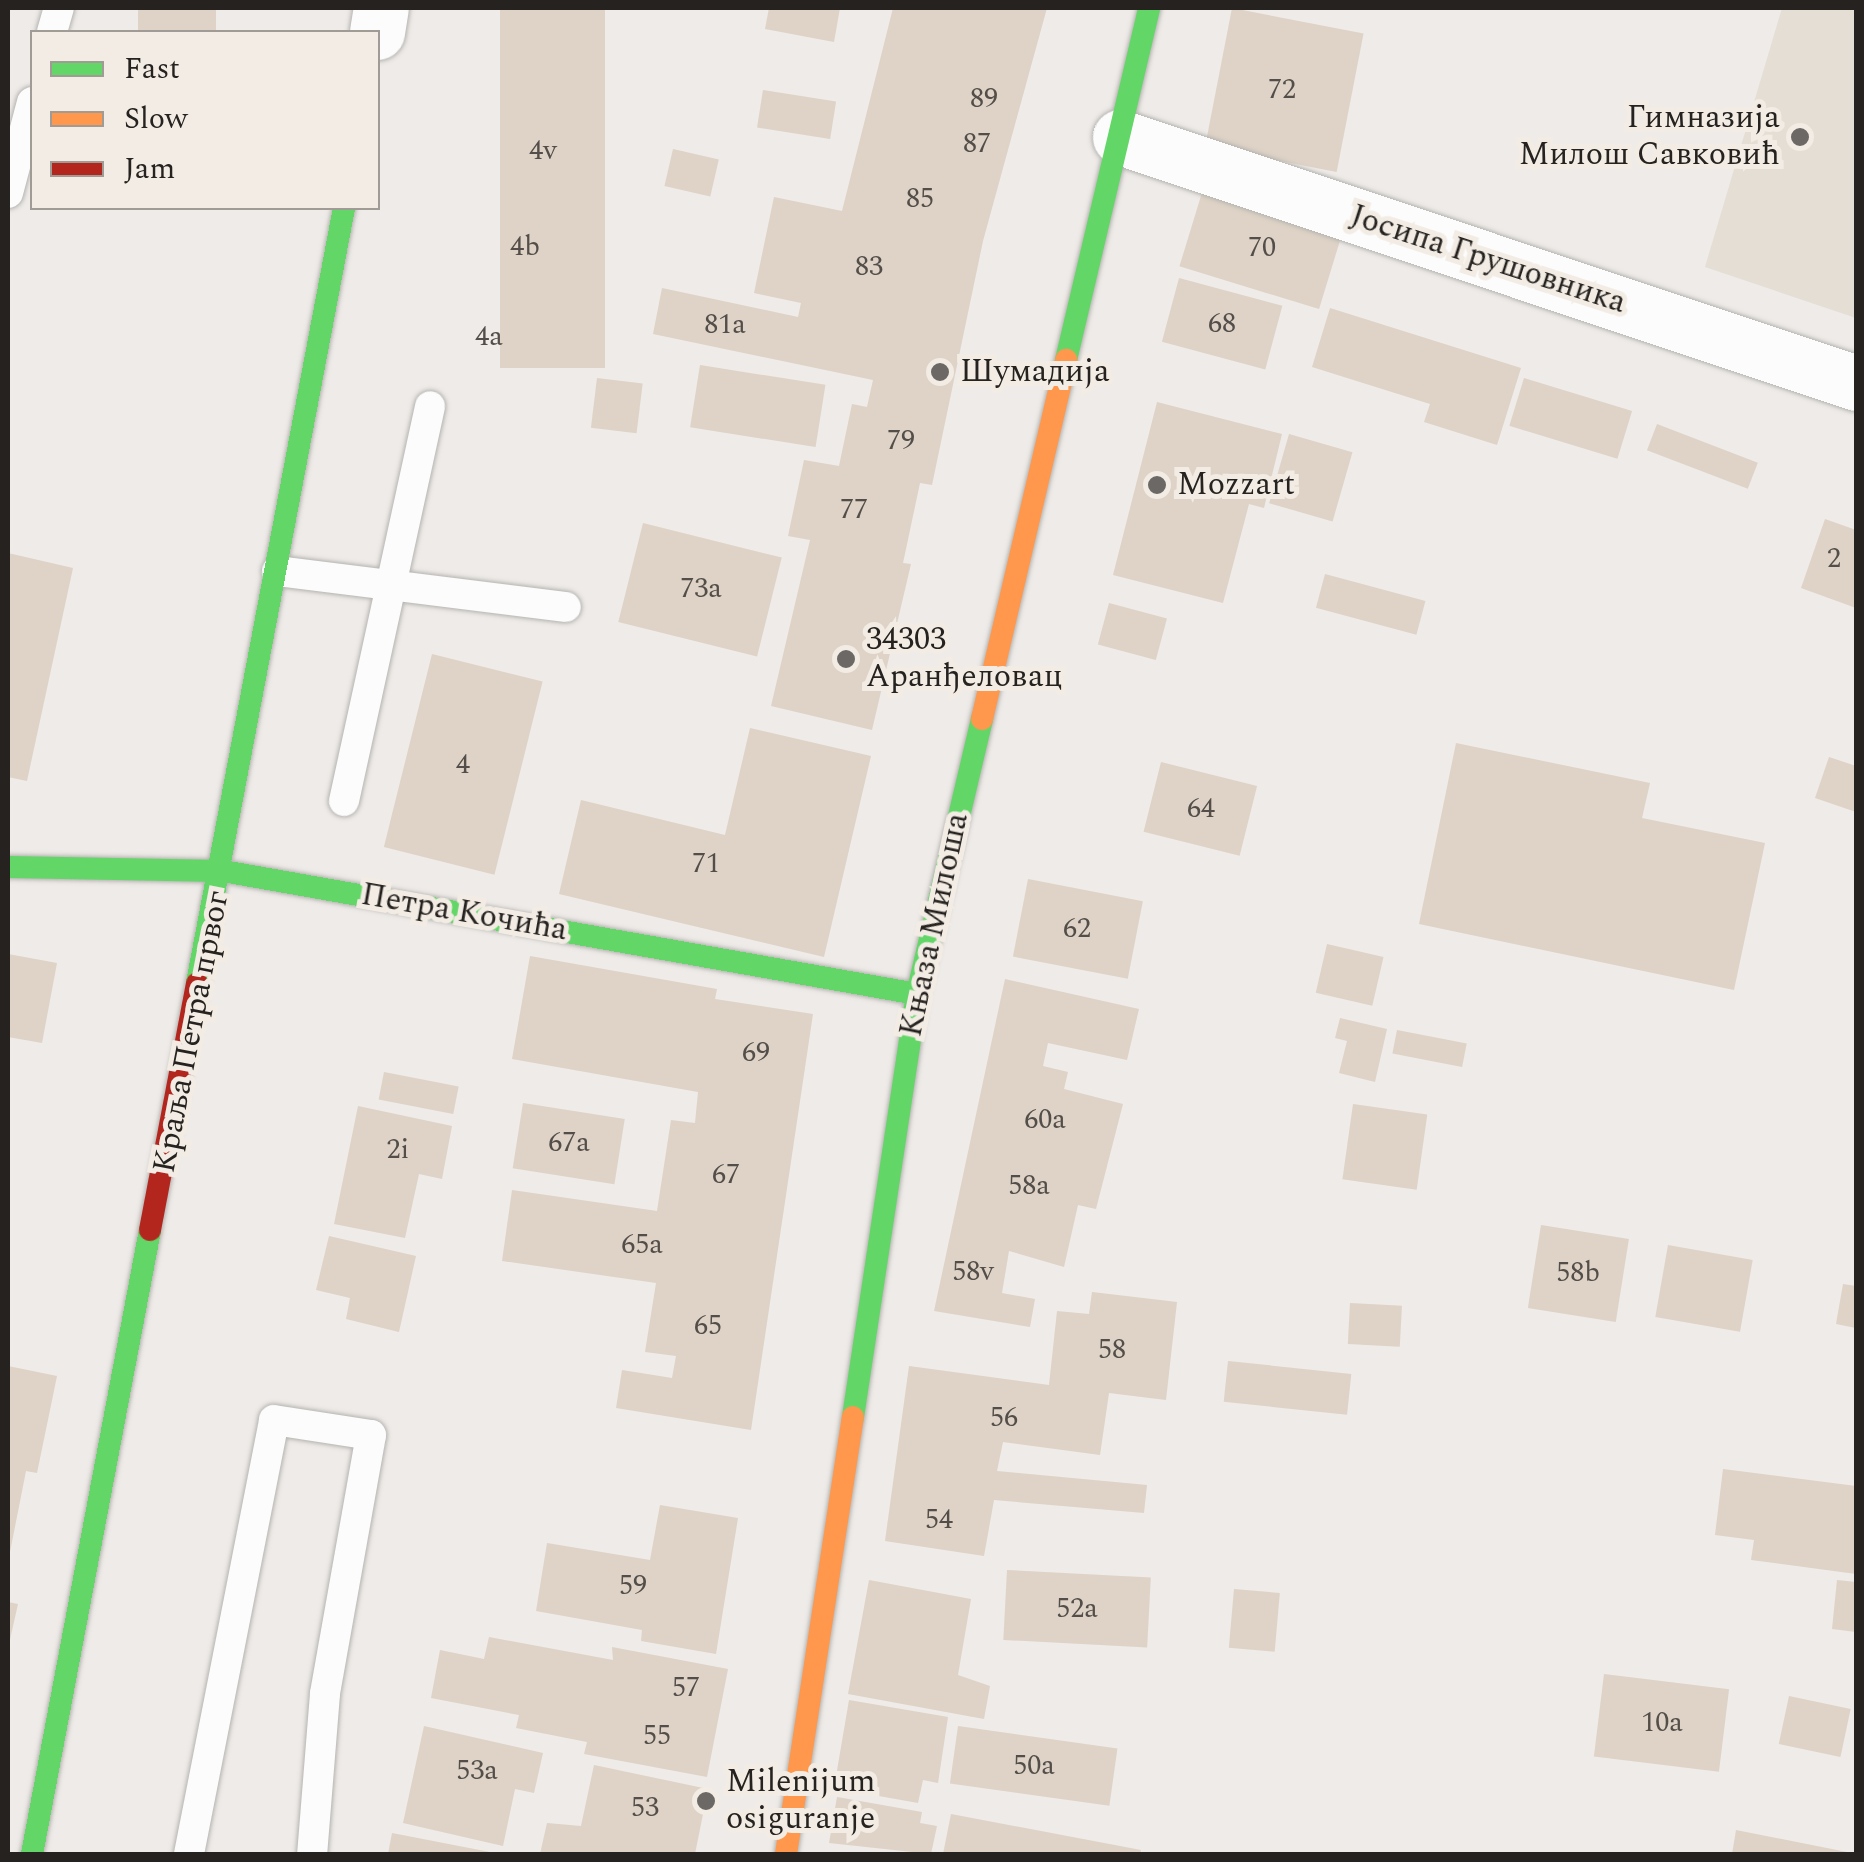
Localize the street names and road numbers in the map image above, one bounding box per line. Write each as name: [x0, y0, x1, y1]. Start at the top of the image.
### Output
street label: Јосипа Грушовника: [1345, 197, 1631, 323]
street label: Књаза Милоша: [893, 810, 977, 1040]
street label: Петра Кочића: [358, 876, 570, 950]
street label: Краља Петра првог: [146, 888, 238, 1176]

